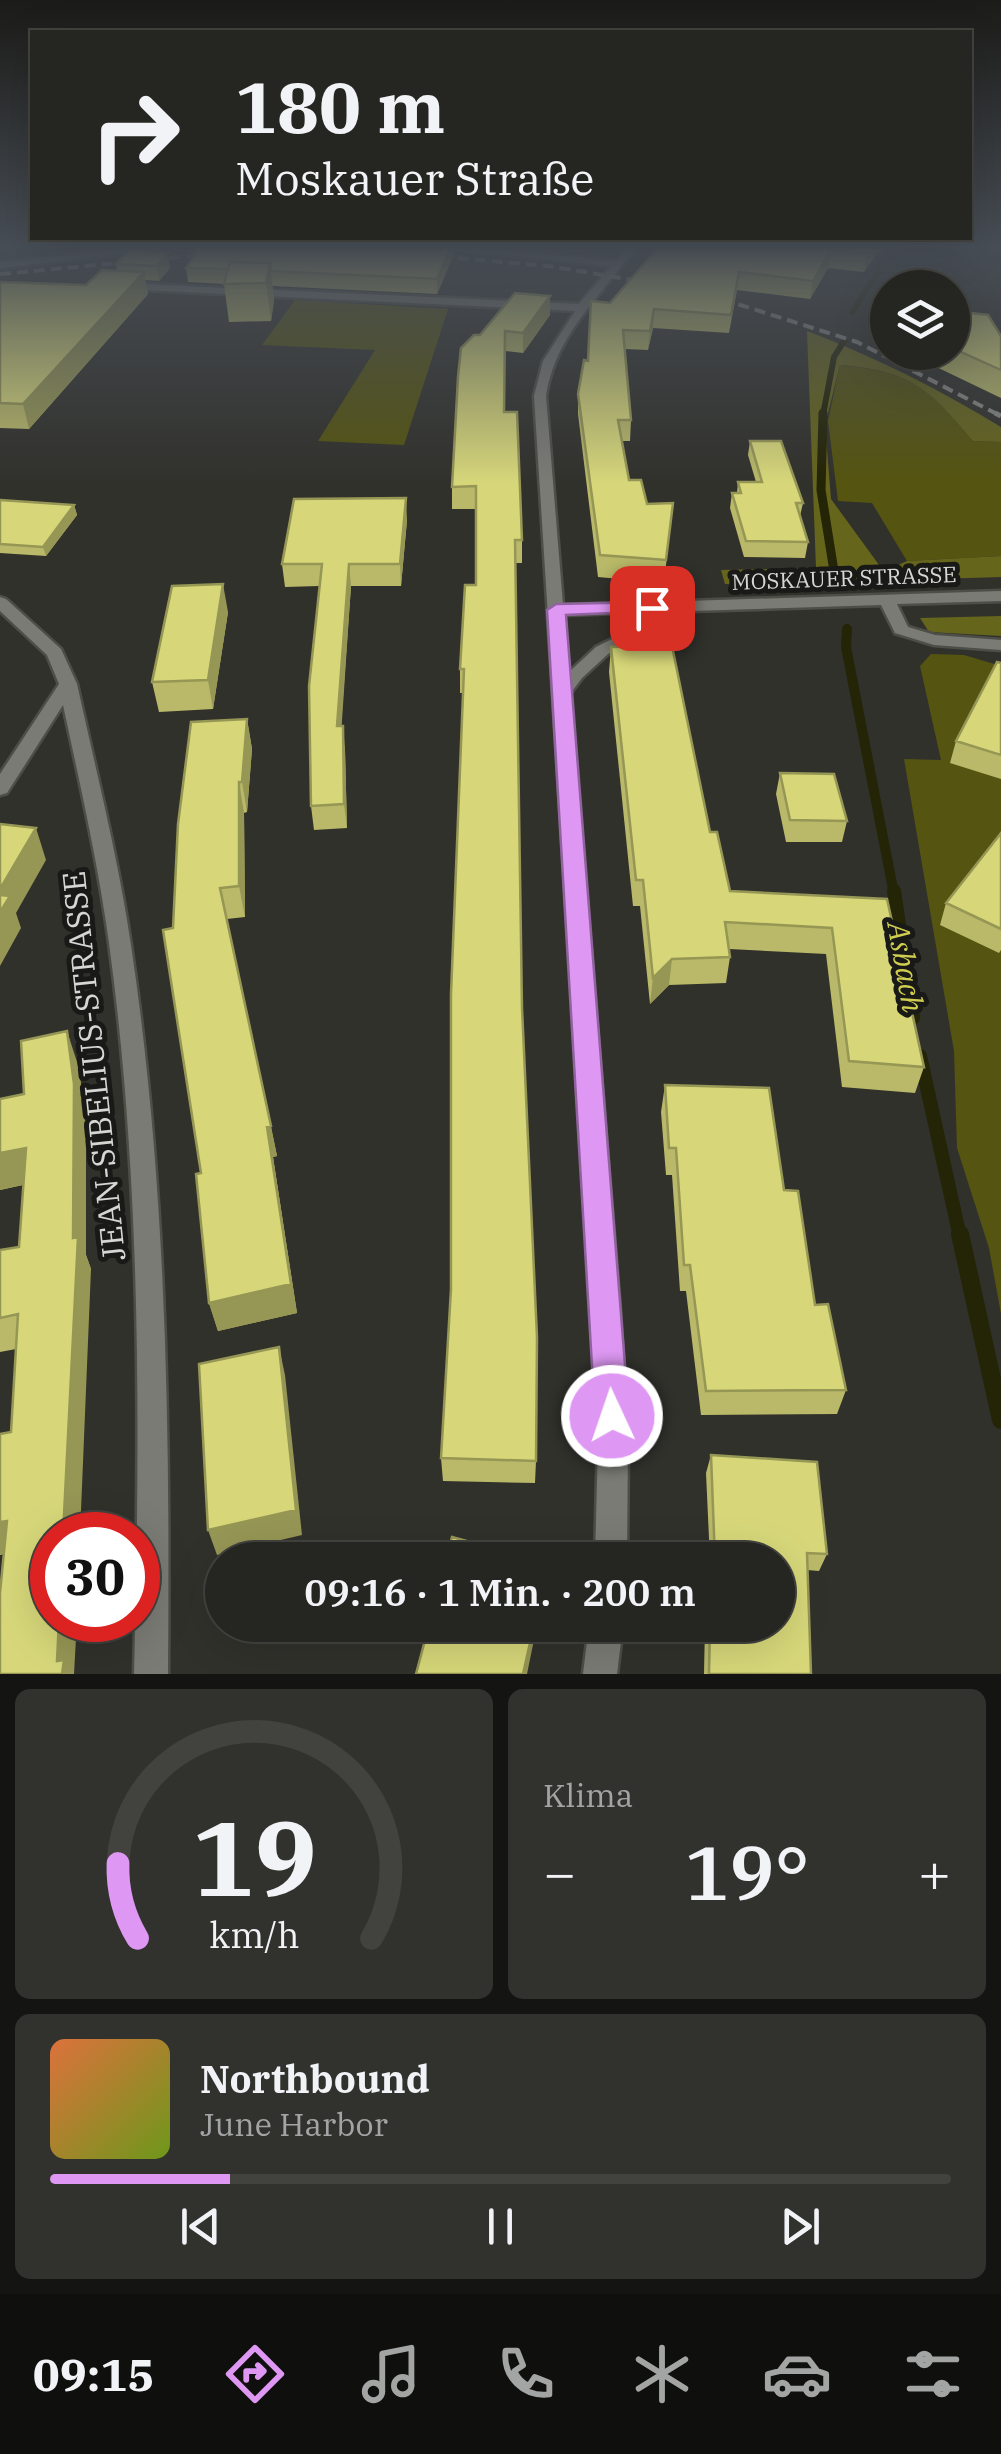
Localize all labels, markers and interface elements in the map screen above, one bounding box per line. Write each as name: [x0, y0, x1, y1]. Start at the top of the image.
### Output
text: 180 m: [235, 61, 445, 152]
icon: right: [70, 70, 200, 200]
text: Moskauer Straße: [235, 149, 594, 207]
map controls: [870, 270, 970, 370]
button: layers: [870, 270, 970, 370]
street label: MOSKAUER STRASSE: [731, 559, 957, 596]
pin: [610, 566, 695, 651]
icon: arrive: [625, 581, 680, 636]
street label: JEAN-SIBELIUS-STRASSE: [52, 869, 134, 1263]
water label: Asbach: [879, 916, 934, 1016]
position arrow: [560, 1364, 664, 1468]
speed limit sign: 30: [30, 1512, 160, 1642]
text: 09:16 · 1 Min. · 200 m: [304, 1567, 696, 1616]
text: Klima: [543, 1774, 633, 1816]
text: 19: [192, 1789, 316, 1925]
text: 19°: [684, 1823, 810, 1921]
text: −: [543, 1837, 576, 1908]
text: +: [918, 1837, 951, 1908]
text: km/h: [209, 1911, 299, 1958]
text: Northbound: [200, 2054, 430, 2103]
text: June Harbor: [200, 2103, 388, 2145]
icon: previous: [173, 2199, 228, 2254]
icon: pause: [473, 2199, 528, 2254]
icon: next: [773, 2199, 828, 2254]
icon: directions: [220, 2339, 290, 2409]
icon: music: [356, 2339, 426, 2409]
icon: phone: [491, 2339, 561, 2409]
icon: climate: [627, 2339, 697, 2409]
icon: car: [762, 2339, 832, 2409]
icon: filters: [898, 2339, 968, 2409]
text: 09:15: [33, 2345, 154, 2403]

